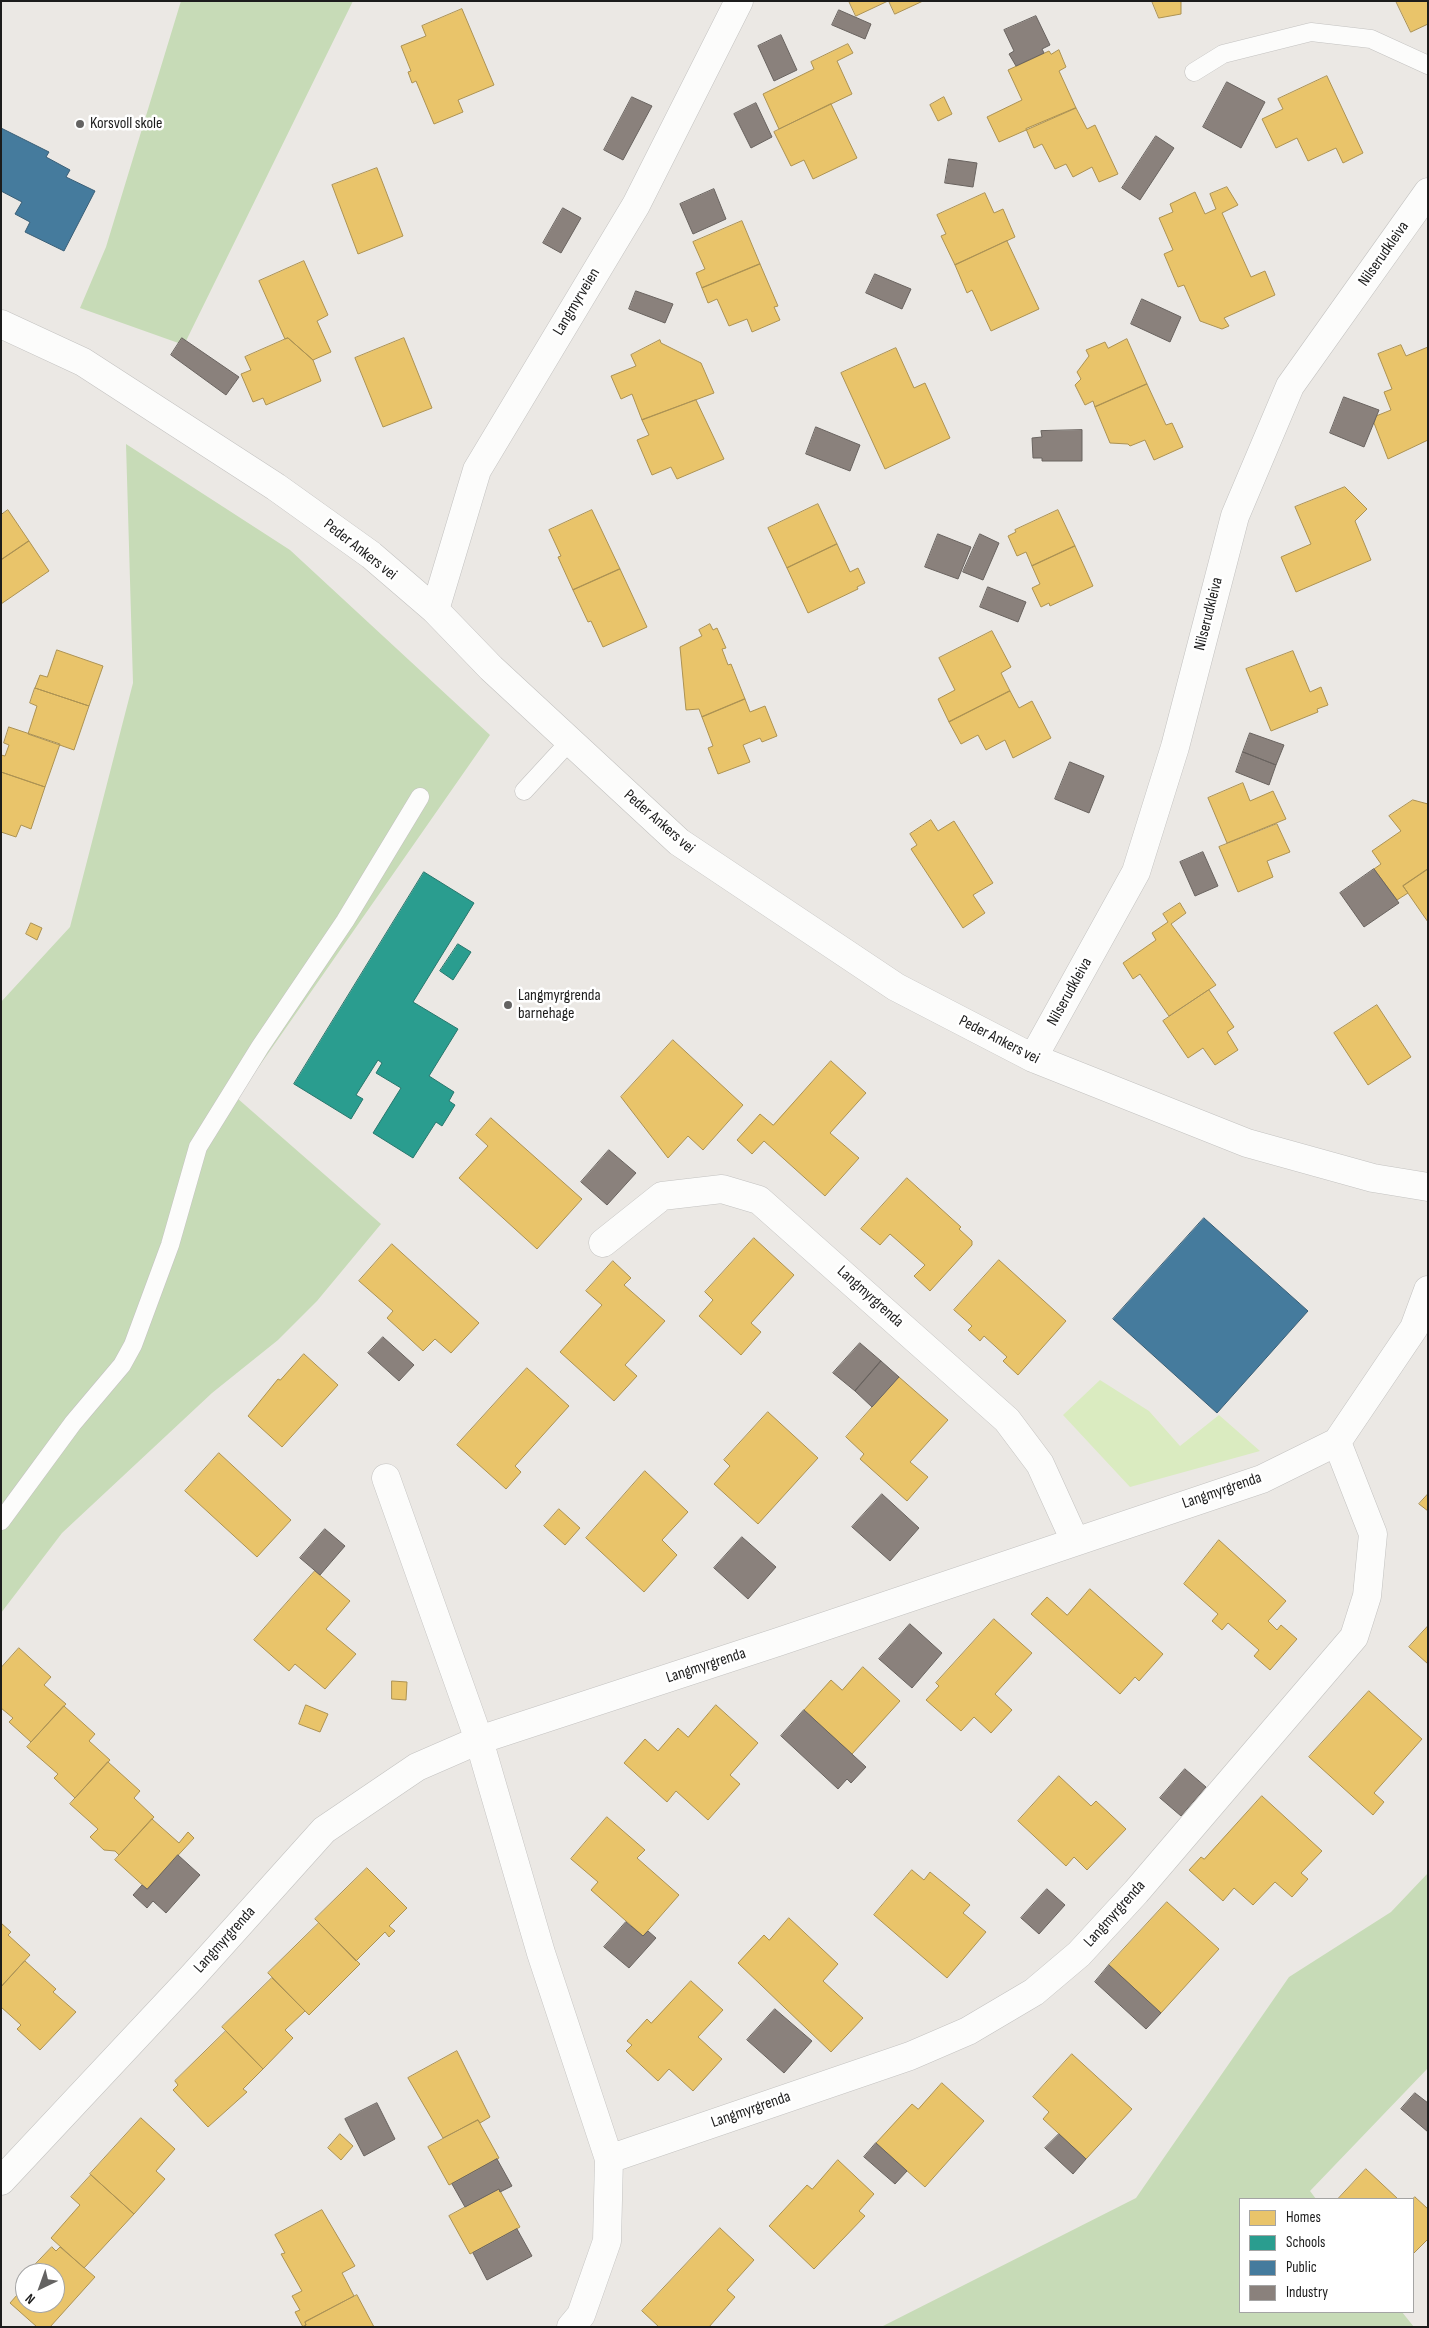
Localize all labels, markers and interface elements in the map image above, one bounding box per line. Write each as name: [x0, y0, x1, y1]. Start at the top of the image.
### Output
place label: Korsvoll skole: [90, 114, 162, 134]
marker: Korsvoll skole: [74, 118, 86, 130]
street label: Nilserudkleiva: [1355, 218, 1413, 290]
street label: Langmyrveien: [549, 265, 605, 339]
street label: Peder Ankers vei: [319, 515, 401, 585]
street label: Nilserudkleiva: [1191, 575, 1227, 653]
street label: Peder Ankers vei: [620, 786, 698, 858]
street label: Nilserudkleiva: [1043, 955, 1097, 1029]
place label: Langmyrgrenda barnehage: [518, 986, 601, 1024]
marker: Langmyrgrenda barnehage: [502, 999, 514, 1011]
street label: Peder Ankers vei: [956, 1012, 1042, 1068]
street label: Langmyrgrenda: [833, 1262, 907, 1332]
street label: Langmyrgrenda: [1180, 1468, 1264, 1514]
street label: Langmyrgrenda: [664, 1644, 748, 1688]
street label: Langmyrgrenda: [1080, 1877, 1150, 1951]
street label: Langmyrgrenda: [190, 1903, 260, 1977]
street label: Langmyrgrenda: [709, 2087, 793, 2133]
legend: [1239, 2198, 1414, 2313]
text: Homes: [1286, 2208, 1321, 2227]
text: Schools: [1286, 2233, 1325, 2252]
text: Public: [1286, 2258, 1317, 2277]
north arrow: [15, 2263, 65, 2313]
text: Industry: [1286, 2283, 1328, 2302]
text: N: [22, 2290, 39, 2308]

